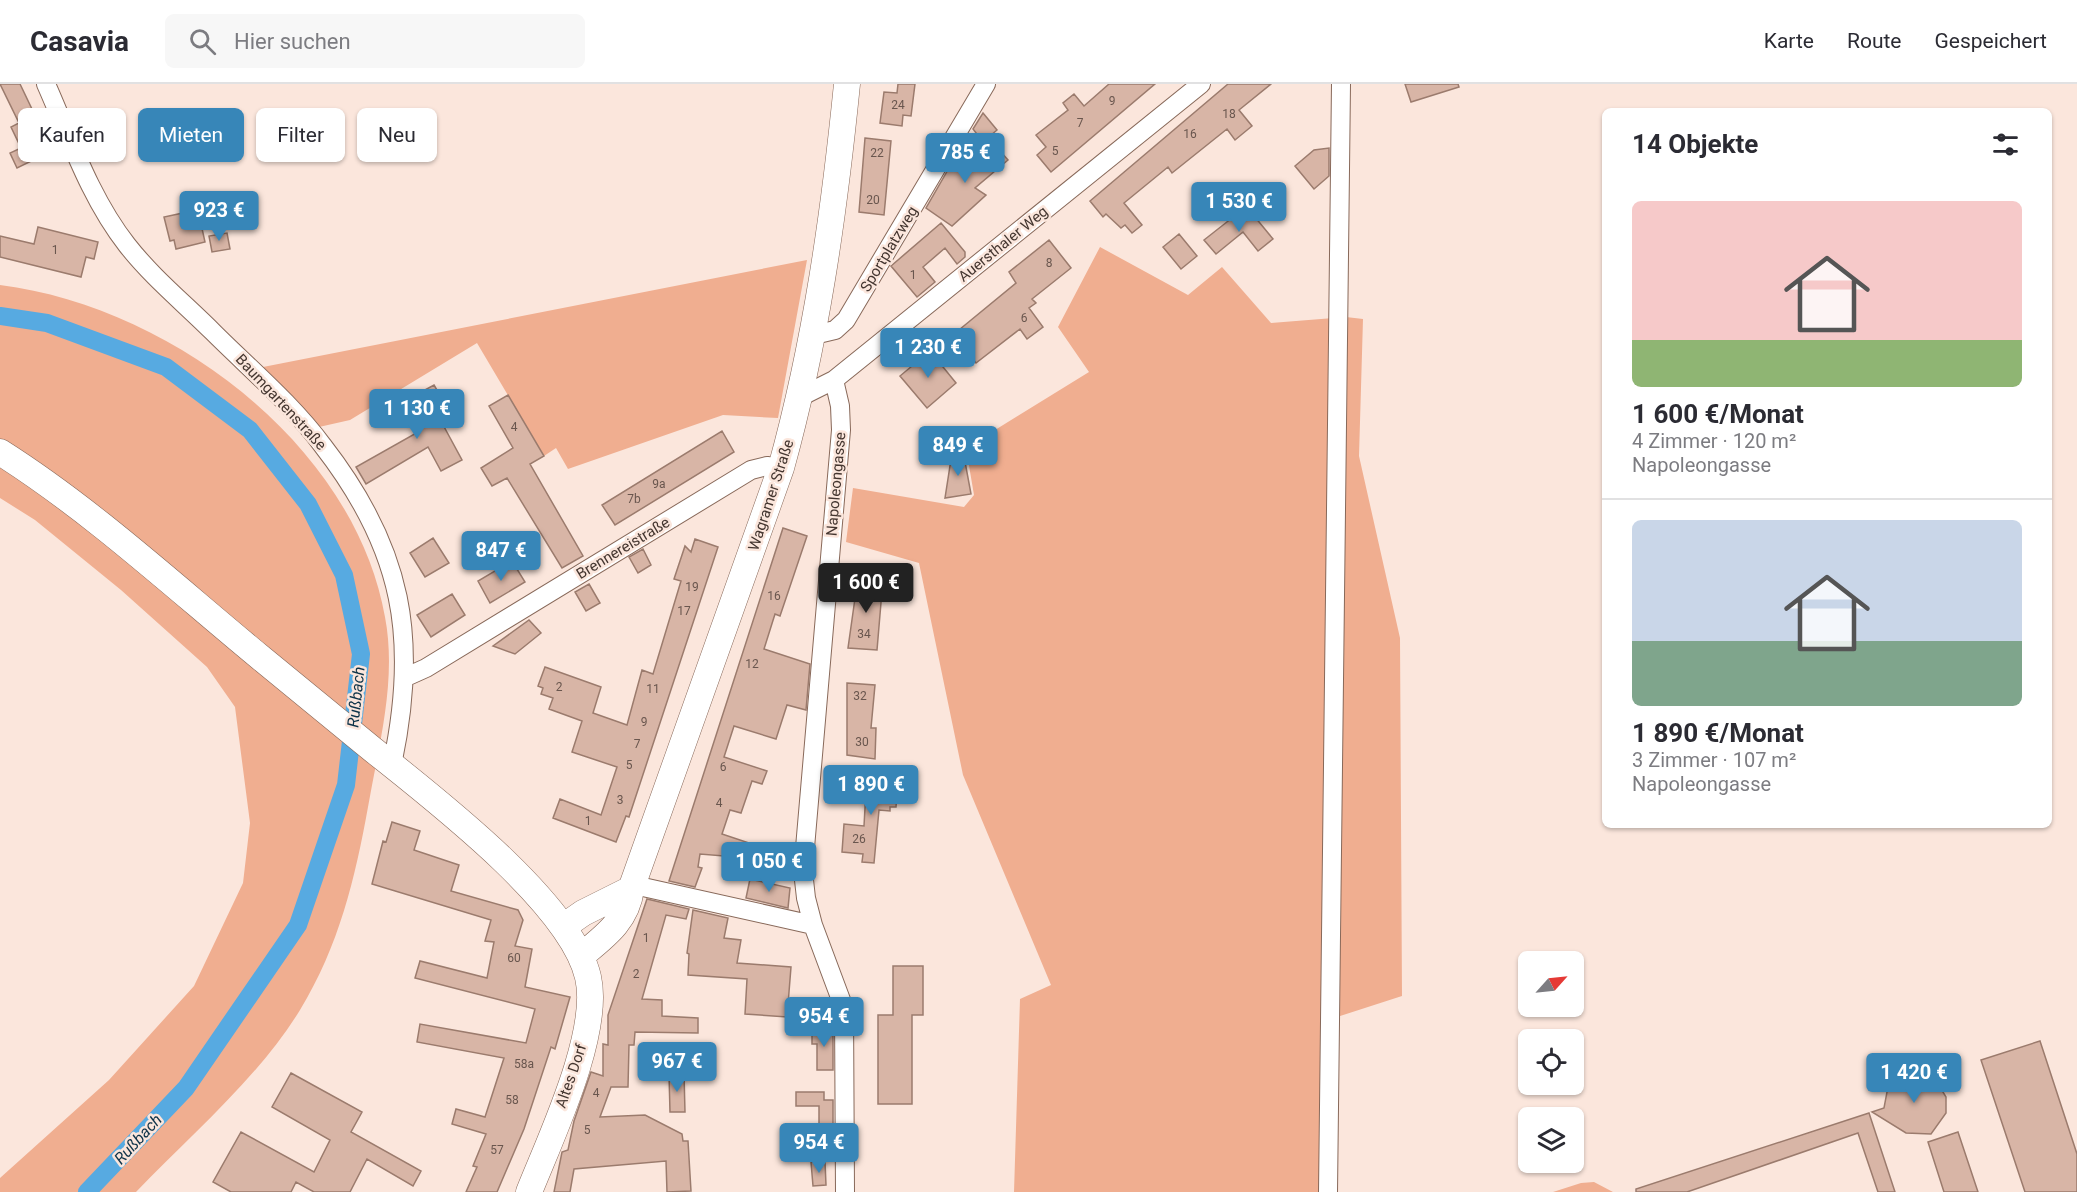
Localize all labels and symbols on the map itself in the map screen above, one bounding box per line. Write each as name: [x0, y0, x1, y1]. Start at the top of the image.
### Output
house number: 9: [1109, 94, 1115, 108]
house number: 24: [891, 98, 905, 112]
house number: 18: [1222, 107, 1236, 121]
house number: 7: [1077, 116, 1084, 130]
house number: 16: [1183, 127, 1197, 141]
pin: 785 €: [923, 133, 1007, 184]
house number: 5: [1052, 144, 1059, 158]
house number: 22: [870, 146, 884, 160]
pin: 1 530 €: [1184, 182, 1294, 233]
pin: 923 €: [177, 191, 261, 242]
house number: 20: [866, 193, 880, 207]
street label: Auersthaler Weg: [955, 202, 1051, 286]
street label: Sportplatzweg: [856, 203, 922, 295]
house number: 1: [52, 243, 58, 257]
house number: 8: [1046, 256, 1053, 270]
house number: 1: [910, 268, 916, 282]
house number: 6: [1021, 311, 1028, 325]
pin: 1 230 €: [873, 328, 983, 379]
street label: Baumgartenstraße: [232, 350, 330, 454]
pin: 1 130 €: [362, 389, 472, 440]
house number: 4: [511, 420, 518, 434]
pin: 849 €: [916, 426, 1000, 477]
street label: Napoleongasse: [822, 431, 850, 537]
street label: Wagramer Straße: [744, 437, 798, 553]
house number: 9a: [652, 477, 666, 491]
house number: 7b: [627, 492, 641, 506]
street label: Brennereistraße: [573, 513, 673, 583]
pin: 847 €: [459, 531, 543, 582]
pin: 1 600 €: [811, 563, 921, 614]
house number: 19: [685, 580, 699, 594]
house number: 16: [767, 589, 781, 603]
house number: 17: [677, 604, 691, 618]
house number: 34: [857, 627, 871, 641]
house number: 12: [745, 657, 759, 671]
water label: Rußbach: [343, 666, 369, 728]
house number: 2: [556, 680, 563, 694]
house number: 11: [646, 682, 660, 696]
house number: 32: [853, 689, 867, 703]
house number: 9: [641, 715, 647, 729]
house number: 30: [855, 735, 869, 749]
house number: 7: [634, 737, 641, 751]
house number: 5: [626, 758, 633, 772]
house number: 6: [720, 760, 727, 774]
pin: 1 890 €: [816, 765, 926, 816]
house number: 3: [617, 793, 623, 807]
house number: 4: [716, 796, 723, 810]
house number: 1: [585, 814, 591, 828]
house number: 26: [852, 832, 866, 846]
pin: 1 050 €: [714, 842, 824, 893]
house number: 1: [643, 931, 649, 945]
house number: 60: [507, 951, 521, 965]
north arrow: [1518, 951, 1584, 1017]
house number: 2: [633, 967, 640, 981]
pin: 954 €: [782, 997, 866, 1048]
street label: Altes Dorf: [552, 1041, 591, 1110]
pin: 967 €: [635, 1042, 719, 1093]
pin: 1 420 €: [1859, 1053, 1969, 1104]
house number: 58a: [514, 1057, 534, 1071]
house number: 4: [593, 1086, 600, 1100]
house number: 58: [505, 1093, 519, 1107]
water label: Rußbach: [110, 1110, 166, 1168]
house number: 5: [584, 1123, 591, 1137]
pin: 954 €: [777, 1123, 861, 1174]
house number: 57: [490, 1143, 504, 1157]

